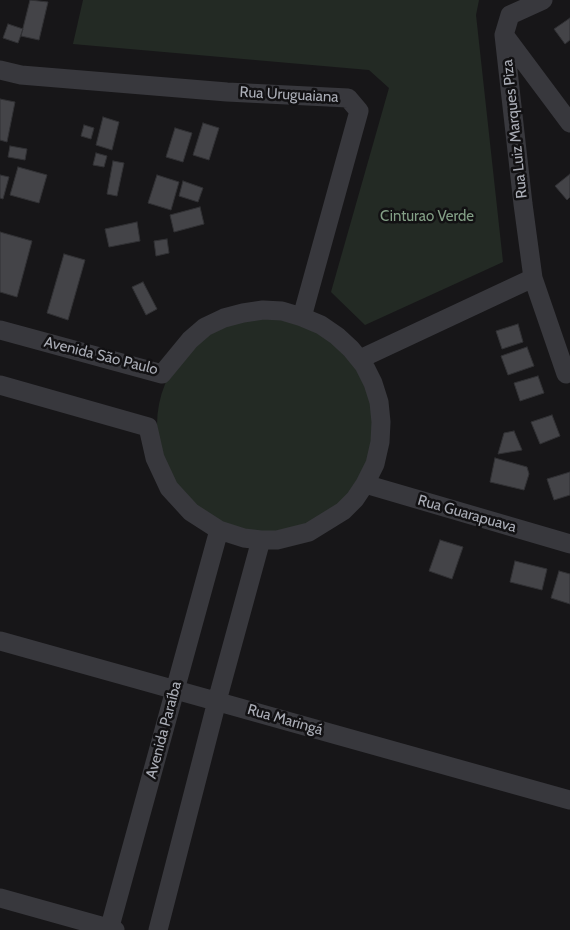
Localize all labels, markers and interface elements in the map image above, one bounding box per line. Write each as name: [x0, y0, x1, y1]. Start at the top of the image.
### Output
street label: Rua Luiz Marques Piza: [499, 59, 531, 199]
street label: Rua Uruguaiana: [239, 83, 339, 107]
park label: Cinturao Verde: [380, 208, 474, 226]
street label: Avenida São Paulo: [42, 333, 160, 379]
street label: Rua Guarapuava: [416, 491, 518, 537]
street label: Avenida Paraíba: [142, 679, 186, 781]
street label: Rua Maringá: [245, 701, 325, 739]

